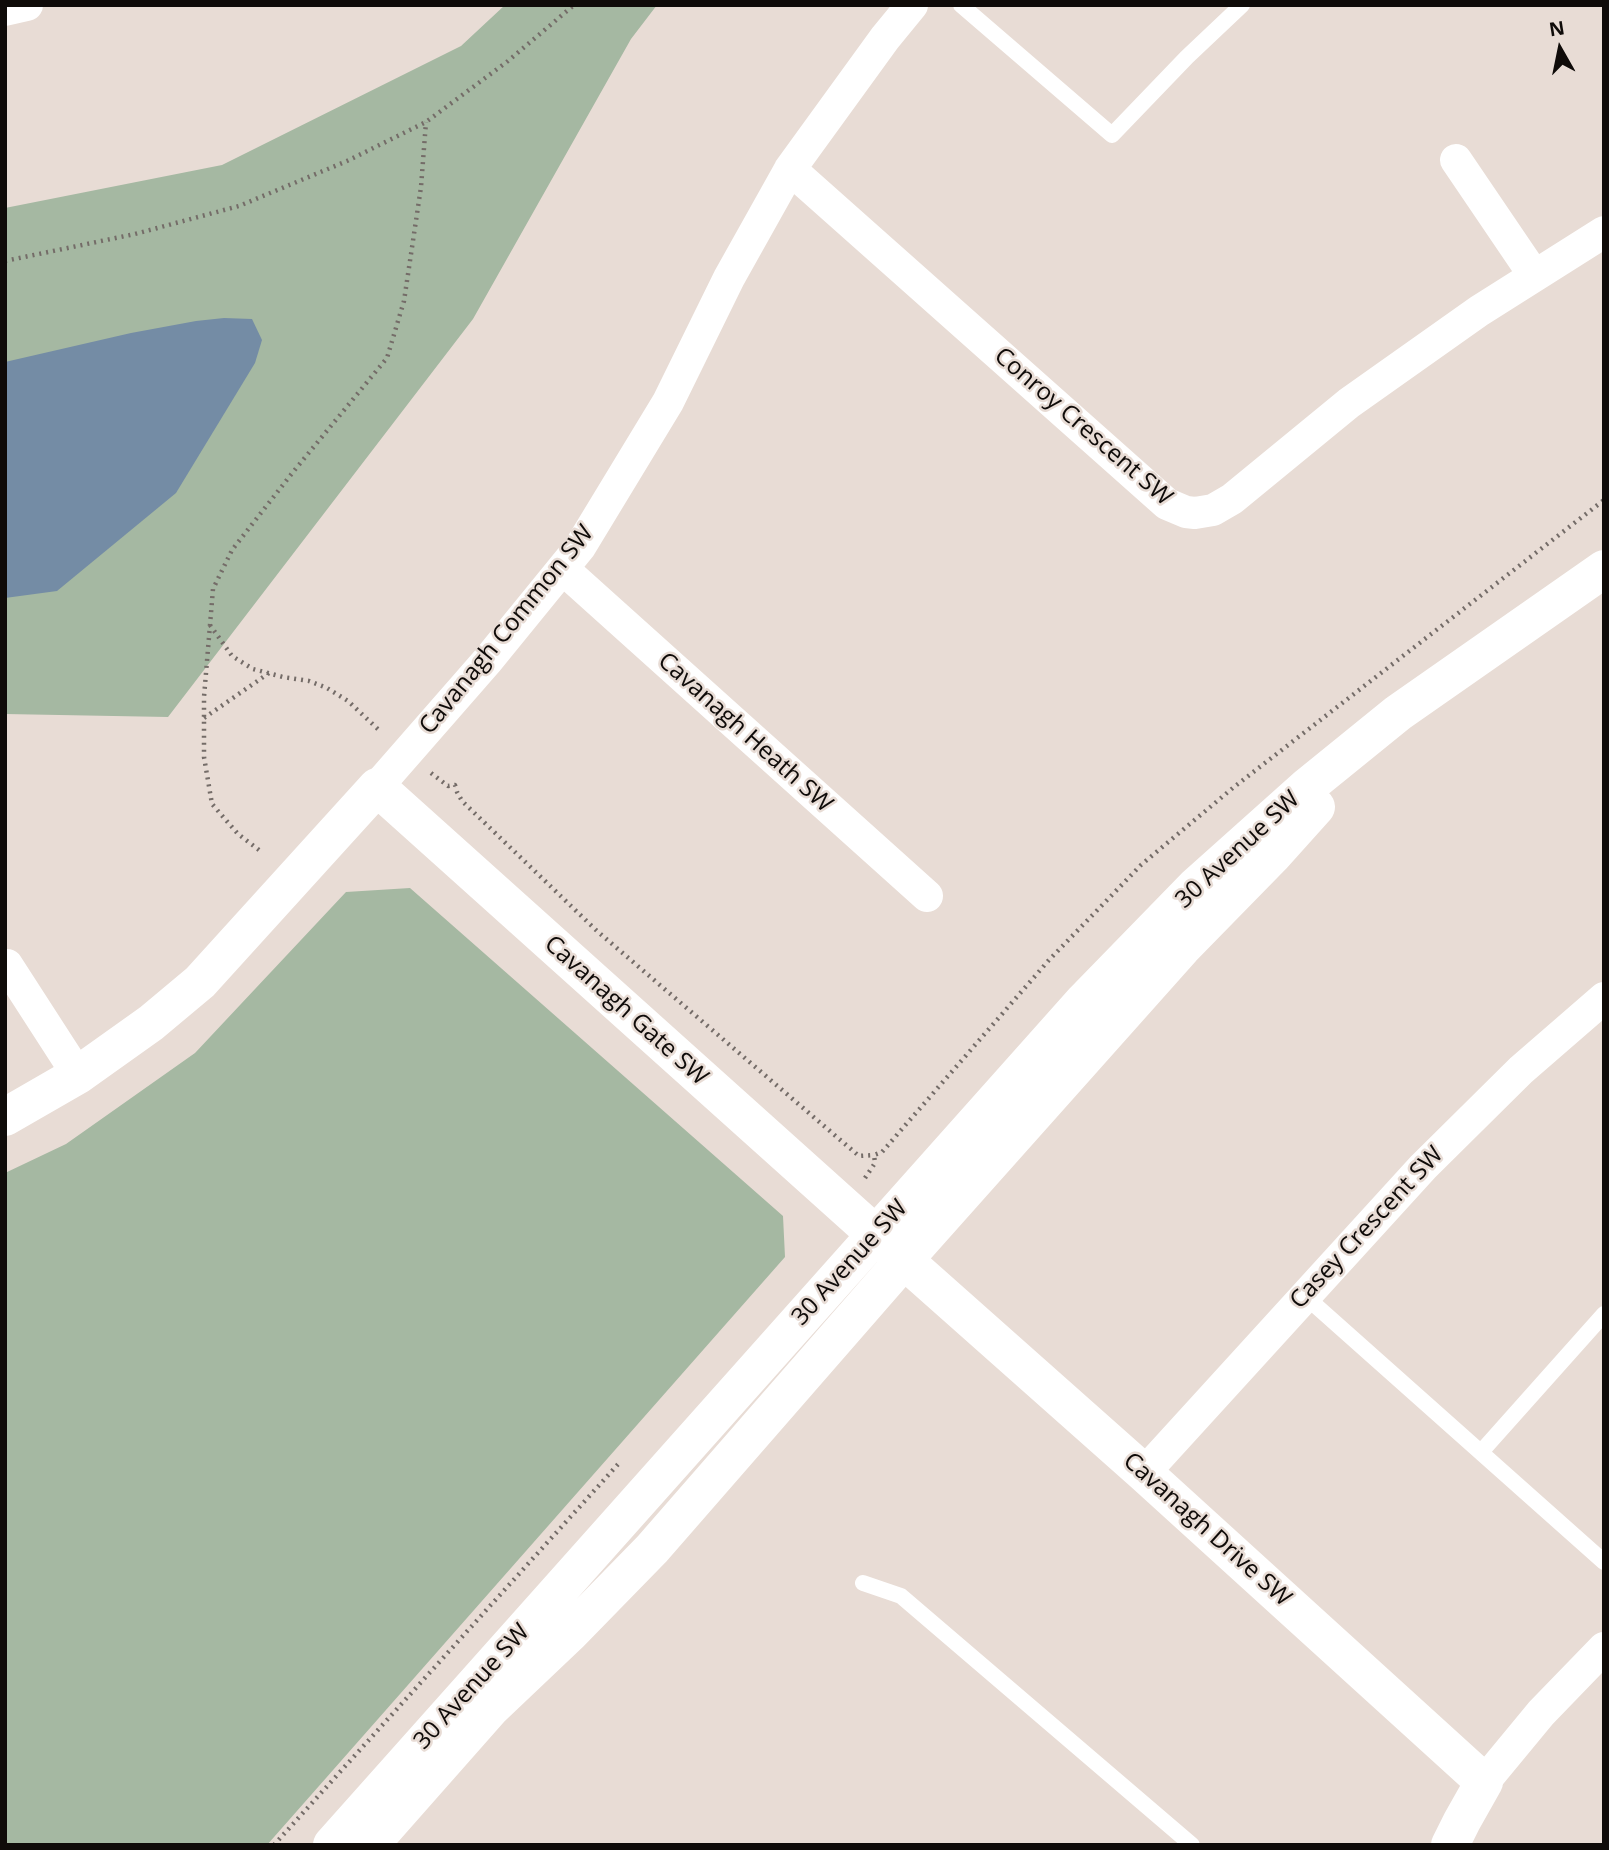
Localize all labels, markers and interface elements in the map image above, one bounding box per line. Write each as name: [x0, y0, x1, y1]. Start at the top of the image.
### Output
north arrow: [1525, 14, 1595, 84]
text: N: [1547, 14, 1566, 42]
street label: Conroy Crescent SW: [988, 342, 1178, 512]
street label: Cavanagh Common SW: [414, 520, 600, 740]
street label: Cavanagh Heath SW: [652, 647, 838, 819]
street label: 30 Avenue SW: [1170, 785, 1306, 915]
street label: Cavanagh Gate SW: [538, 930, 714, 1092]
street label: Casey Crescent SW: [1284, 1141, 1450, 1315]
street label: 30 Avenue SW: [786, 1194, 914, 1332]
street label: Cavanagh Drive SW: [1117, 1447, 1297, 1613]
street label: 30 Avenue SW: [408, 1618, 536, 1756]

